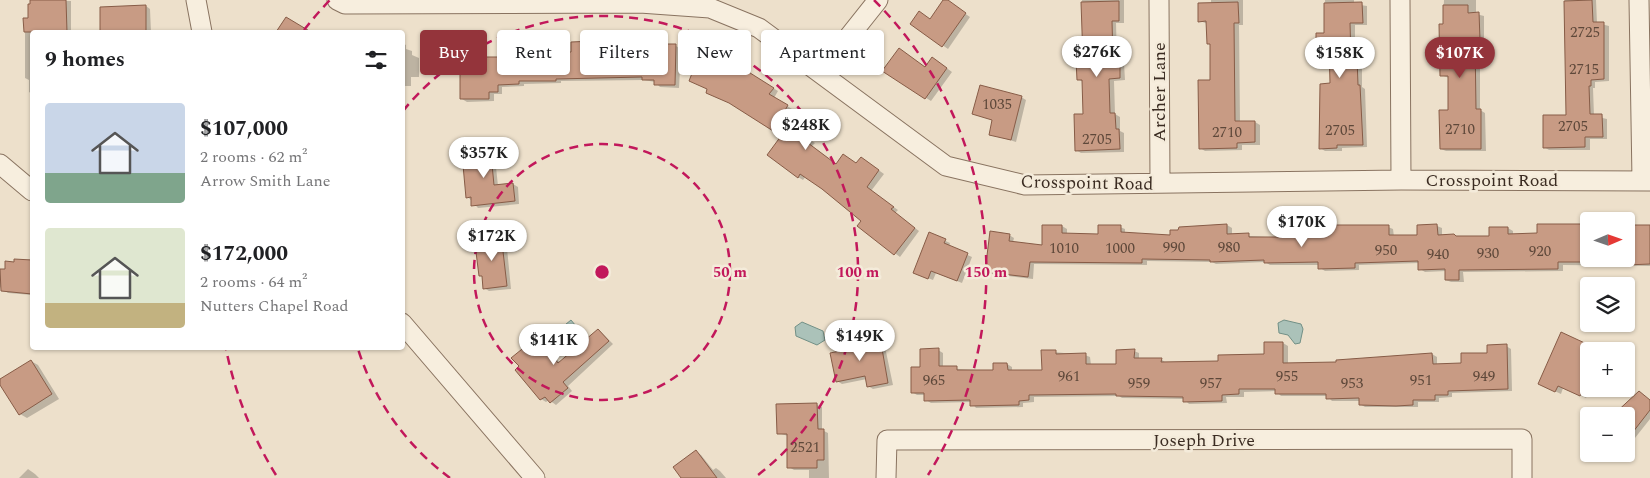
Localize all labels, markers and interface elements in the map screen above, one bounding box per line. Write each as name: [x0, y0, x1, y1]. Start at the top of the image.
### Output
house number: 2725: [1570, 21, 1600, 44]
chip: Buy: [420, 30, 487, 75]
chip: Rent: [497, 30, 570, 75]
chip: Filters: [580, 30, 668, 75]
chip: New: [678, 30, 751, 75]
chip: Apartment: [761, 30, 884, 75]
pin: $276K: [1062, 36, 1132, 78]
pin: $158K: [1305, 36, 1375, 79]
pin: $107K: [1425, 36, 1495, 79]
text: $276K: [1073, 40, 1121, 64]
text: $158K: [1316, 41, 1364, 65]
text: $107K: [1436, 41, 1484, 65]
street label: Archer Lane: [1146, 42, 1173, 142]
text: 9 homes: [45, 44, 125, 76]
icon: filters: [362, 46, 390, 74]
house number: 2715: [1569, 58, 1599, 81]
house number: 1035: [982, 93, 1012, 116]
pin: $248K: [771, 108, 841, 151]
text: $107,000: [200, 113, 288, 145]
text: $248K: [782, 113, 830, 137]
house number: 2705: [1558, 115, 1588, 138]
house number: 2710: [1445, 118, 1475, 141]
house number: 2705: [1325, 119, 1355, 142]
house number: 2710: [1212, 121, 1242, 144]
icon: home: [85, 123, 145, 183]
house number: 2705: [1082, 128, 1112, 151]
pin: $357K: [449, 136, 519, 179]
text: $357K: [460, 141, 508, 165]
text: 2 rooms · 62 m²: [200, 145, 307, 169]
street label: Crosspoint Road: [1426, 167, 1558, 194]
street label: Crosspoint Road: [1020, 168, 1154, 198]
text: Arrow Smith Lane: [200, 169, 331, 193]
pin: $170K: [1267, 206, 1337, 248]
text: $170K: [1278, 210, 1326, 234]
north arrow: [1580, 212, 1635, 268]
map controls: [1580, 212, 1635, 462]
pin: $172K: [457, 220, 527, 262]
text: $172K: [468, 224, 516, 248]
house number: 990: [1163, 236, 1185, 259]
house number: 980: [1218, 236, 1240, 259]
house number: 1010: [1049, 237, 1079, 260]
house number: 1000: [1105, 237, 1135, 260]
text: $172,000: [200, 238, 288, 270]
house number: 950: [1375, 239, 1397, 262]
house number: 920: [1529, 240, 1551, 263]
house number: 930: [1477, 242, 1499, 265]
house number: 940: [1427, 243, 1449, 266]
icon: home: [85, 248, 145, 308]
text: 50 m: [713, 261, 748, 284]
text: 100 m: [837, 261, 880, 284]
text: 150 m: [965, 261, 1008, 284]
centre of rings: [593, 263, 611, 281]
text: 2 rooms · 64 m²: [200, 270, 307, 294]
button: layers: [1580, 277, 1635, 332]
text: Nutters Chapel Road: [200, 294, 348, 318]
pin: $149K: [825, 320, 895, 362]
pin: $141K: [519, 324, 589, 366]
text: $149K: [836, 324, 884, 348]
text: $141K: [530, 328, 578, 352]
button: +: [1580, 342, 1635, 397]
house number: 961: [1058, 365, 1080, 388]
house number: 955: [1276, 365, 1298, 388]
house number: 949: [1473, 365, 1495, 388]
house number: 965: [923, 369, 945, 392]
house number: 951: [1410, 369, 1432, 392]
house number: 959: [1128, 372, 1150, 395]
house number: 957: [1200, 372, 1222, 395]
house number: 953: [1341, 372, 1364, 395]
button: −: [1580, 407, 1635, 462]
street label: Joseph Drive: [1153, 427, 1255, 454]
house number: 2521: [790, 436, 820, 459]

